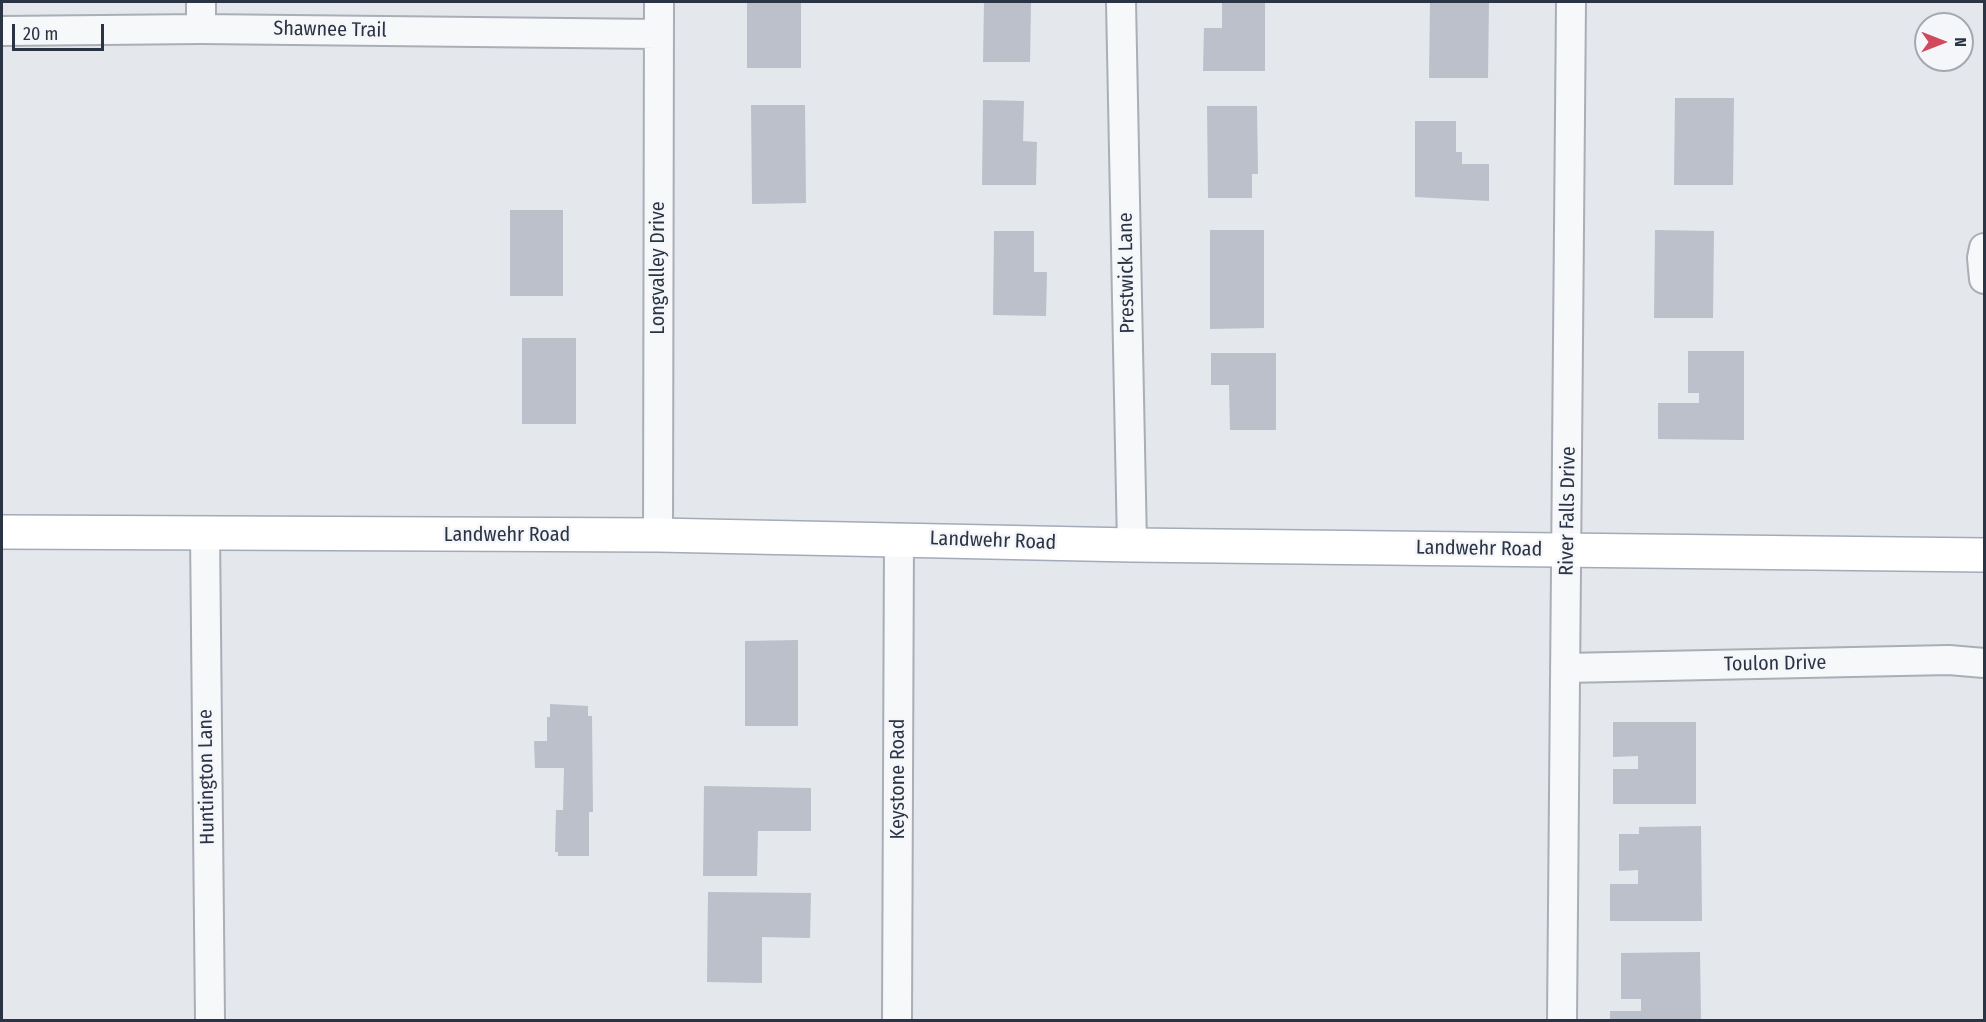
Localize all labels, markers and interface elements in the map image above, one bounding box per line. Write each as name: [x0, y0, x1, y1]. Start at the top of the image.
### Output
scale bar: [15, 12, 106, 50]
north arrow: [1914, 12, 1974, 72]
street label: Shawnee Trail: [273, 17, 387, 43]
text: 20 m: [23, 23, 58, 45]
text: N: [1951, 37, 1970, 47]
street label: Longvalley Drive: [646, 201, 670, 335]
street label: Prestwick Lane: [1114, 212, 1140, 334]
street label: River Falls Drive: [1555, 446, 1581, 576]
street label: Landwehr Road: [444, 523, 570, 547]
street label: Landwehr Road: [929, 527, 1057, 555]
street label: Landwehr Road: [1416, 536, 1542, 562]
street label: Toulon Drive: [1724, 651, 1826, 677]
street label: Huntington Lane: [194, 709, 220, 845]
street label: Keystone Road: [886, 719, 910, 839]

